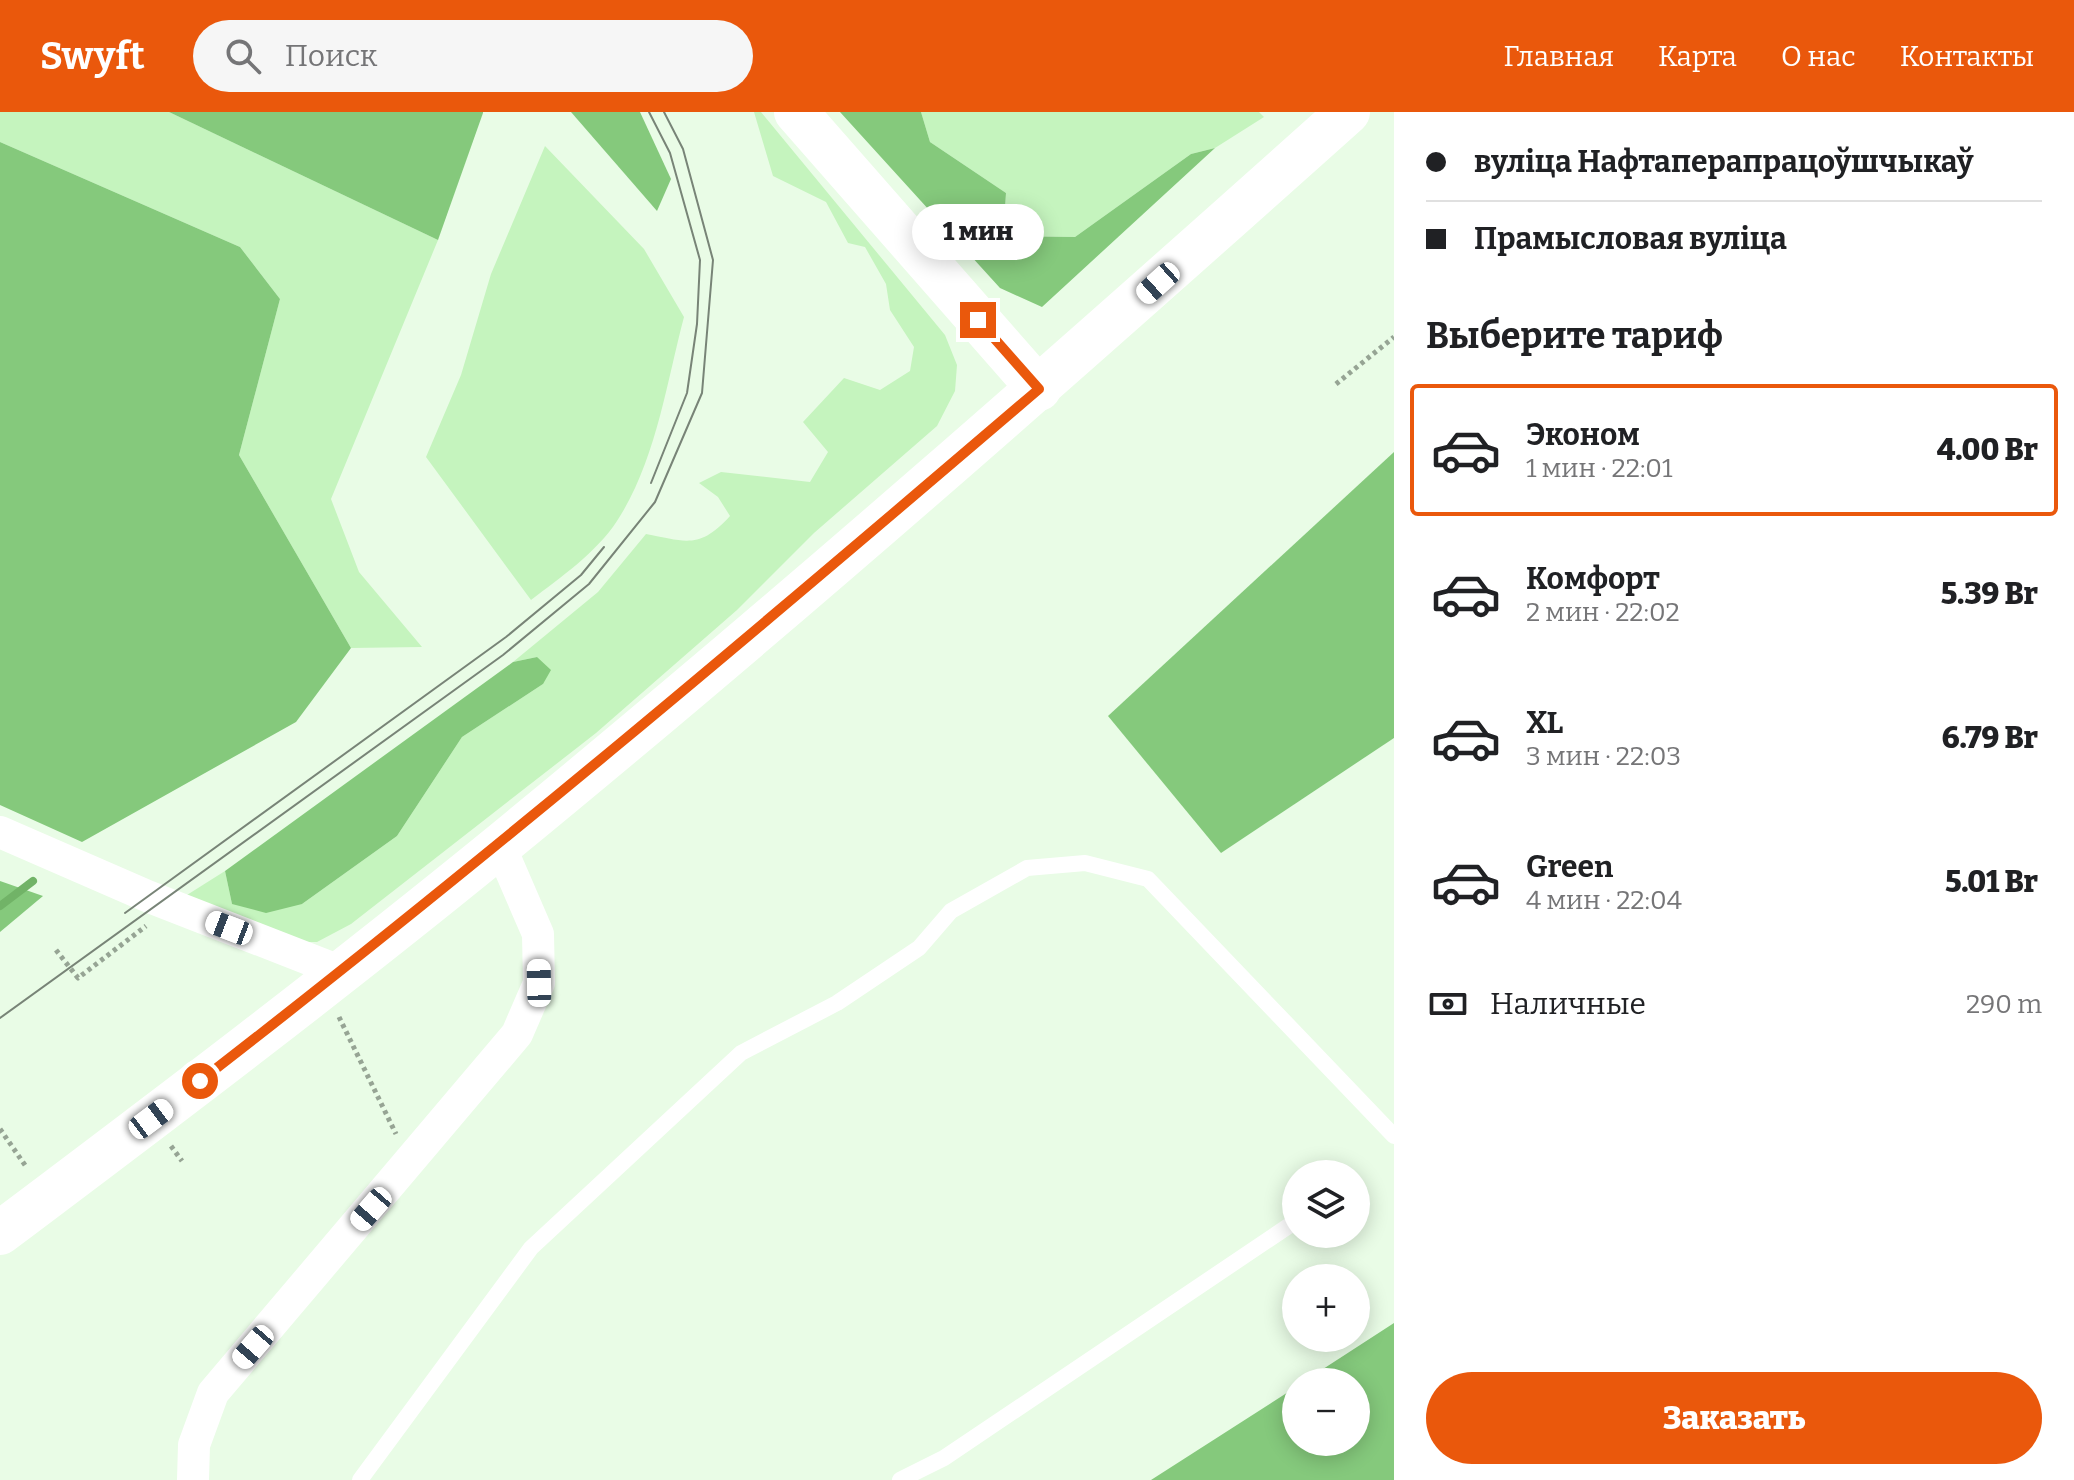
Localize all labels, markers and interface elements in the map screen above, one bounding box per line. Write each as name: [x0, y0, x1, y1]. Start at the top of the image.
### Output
search box: [193, 20, 753, 92]
text: Swyft: [40, 33, 145, 79]
icon: search: [221, 34, 265, 78]
text: Поиск: [285, 38, 377, 74]
text: Главная: [1504, 40, 1614, 73]
text: Карта: [1658, 40, 1737, 73]
text: О нас: [1781, 40, 1856, 73]
text: Контакты: [1900, 40, 2034, 73]
text: вуліца Нафтаперапрацоўшчыкаў: [1474, 144, 1973, 180]
callout: 1 мин: [912, 204, 1044, 260]
text: 1 мин: [943, 216, 1013, 247]
text: Прамысловая вуліца: [1474, 221, 1787, 257]
car: [1132, 258, 1184, 308]
route end: [960, 302, 996, 338]
text: Выберите тариф: [1426, 314, 1723, 358]
icon: car: [1430, 414, 1502, 486]
text: Эконом: [1526, 417, 1640, 453]
text: 4.00 Br: [1937, 432, 2038, 468]
text: 1 мин · 22:01: [1526, 453, 1673, 484]
icon: car: [1430, 558, 1502, 630]
text: Комфорт: [1526, 561, 1660, 597]
text: 5.39 Br: [1941, 576, 2038, 612]
text: 2 мин · 22:02: [1526, 597, 1680, 628]
icon: car: [1430, 702, 1502, 774]
text: XL: [1526, 705, 1563, 741]
text: 6.79 Br: [1942, 720, 2038, 756]
text: 3 мин · 22:03: [1526, 741, 1681, 772]
icon: car: [1430, 846, 1502, 918]
text: Green: [1526, 849, 1613, 885]
text: 5.01 Br: [1945, 864, 2038, 900]
text: 4 мин · 22:04: [1526, 885, 1682, 916]
car: [202, 908, 256, 948]
car: [527, 959, 551, 1007]
icon: cash: [1426, 982, 1470, 1026]
text: Наличные: [1490, 986, 1646, 1022]
text: 290 m: [1966, 989, 2042, 1020]
route start: [182, 1063, 218, 1099]
car: [125, 1095, 177, 1143]
map controls: [1282, 1160, 1370, 1456]
button: layers: [1282, 1160, 1370, 1248]
car: [346, 1183, 396, 1235]
button: +: [1282, 1264, 1370, 1352]
car: [228, 1321, 278, 1373]
button: −: [1282, 1368, 1370, 1456]
button: Заказать: [1426, 1372, 2042, 1464]

